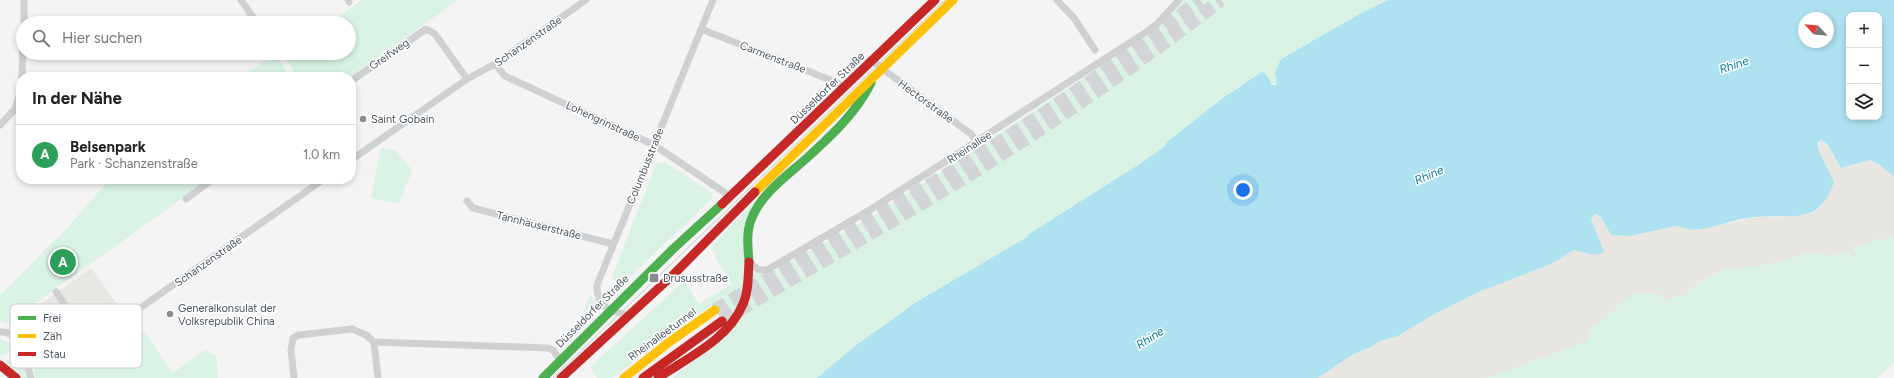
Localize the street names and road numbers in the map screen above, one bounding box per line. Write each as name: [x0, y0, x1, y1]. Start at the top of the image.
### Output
street label: Schanzenstraße: [492, 13, 564, 69]
street label: Greifweg: [367, 36, 412, 73]
street label: Carmenstraße: [738, 39, 808, 76]
street label: Düsseldorfer Straße: [788, 50, 867, 127]
street label: Hectorstraße: [895, 77, 956, 126]
street label: Lohengrinstraße: [564, 99, 642, 144]
street label: Columbusstraße: [624, 126, 667, 206]
street label: Rheinallee: [945, 128, 994, 167]
street label: Tannhäuserstraße: [495, 209, 583, 242]
street label: Schanzenstraße: [172, 233, 244, 289]
street label: Düsseldorfer Straße: [553, 272, 632, 351]
street label: Rheinalleetunnel: [626, 305, 699, 364]

